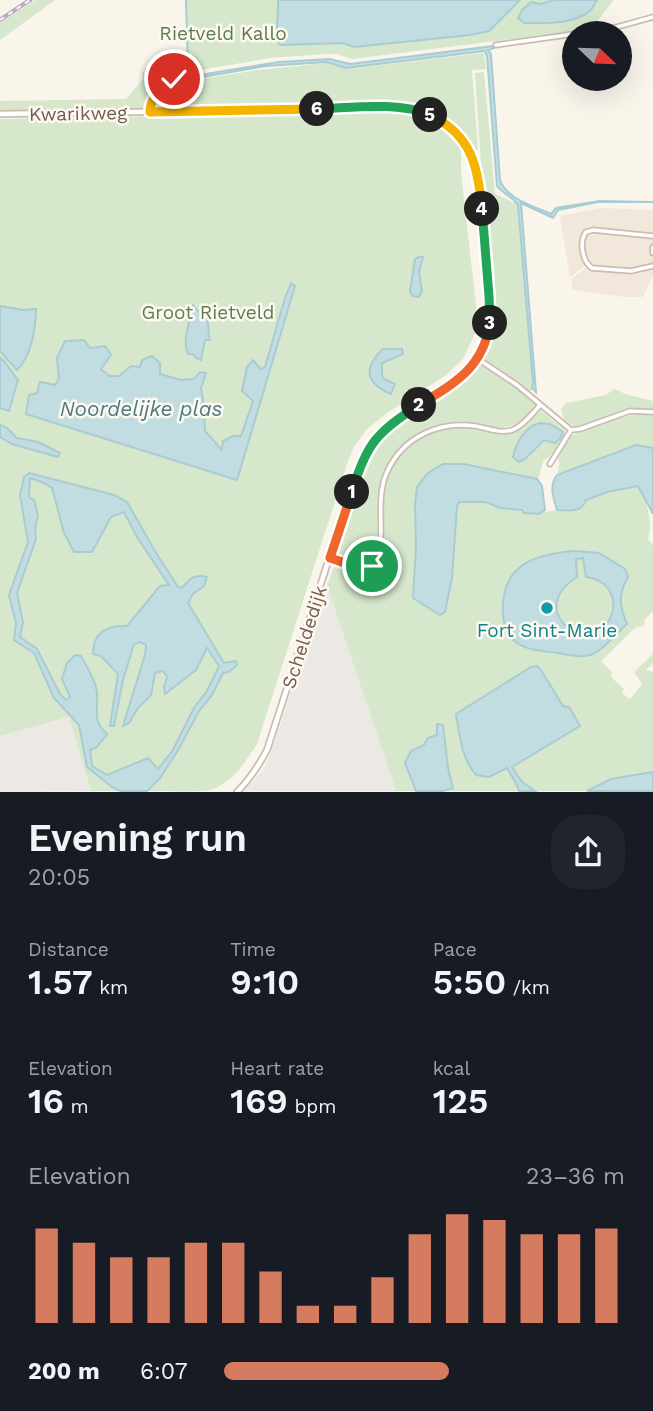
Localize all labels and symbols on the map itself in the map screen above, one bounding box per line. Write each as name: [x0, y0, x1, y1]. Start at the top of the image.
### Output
north arrow: [562, 21, 632, 91]
park label: Rietveld Kallo: [159, 22, 287, 45]
pin: [144, 49, 204, 109]
pin: 6: [300, 92, 334, 126]
pin: 5: [412, 97, 448, 132]
street label: Kwarikweg: [29, 101, 128, 126]
pin: 4: [464, 192, 500, 227]
park label: Groot Rietveld: [141, 301, 275, 324]
pin: 3: [472, 306, 508, 340]
pin: 2: [402, 388, 436, 422]
water label: Noordelijke plas: [60, 396, 223, 421]
pin: 1: [334, 475, 370, 510]
pin: [342, 536, 402, 596]
street label: Scheldedijk: [277, 582, 332, 692]
marker: Fort Sint-Marie: [539, 600, 555, 616]
place label: Fort Sint-Marie: [477, 619, 617, 642]

